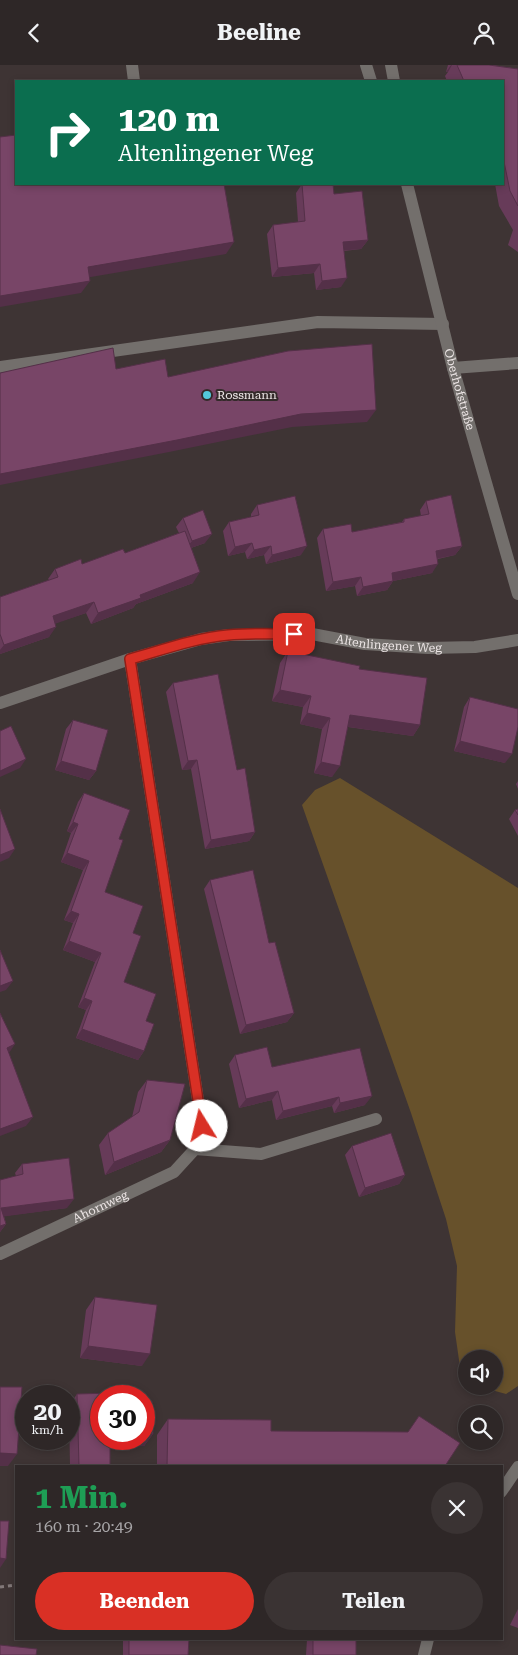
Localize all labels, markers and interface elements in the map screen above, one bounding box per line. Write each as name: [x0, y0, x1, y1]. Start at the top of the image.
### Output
icon: back: [20, 19, 48, 47]
icon: person: [470, 19, 498, 47]
text: Beeline: [217, 20, 301, 45]
text: 120 m: [118, 99, 219, 140]
icon: right: [35, 100, 100, 165]
text: Altenlingener Weg: [118, 141, 313, 166]
street label: Oberhofstraße: [441, 347, 478, 432]
place label: Rossmann: [217, 388, 277, 402]
marker: Rossmann: [201, 389, 213, 401]
pin: [273, 613, 315, 655]
icon: arrive: [280, 620, 308, 648]
street label: Altenlingener Weg: [335, 632, 442, 655]
position arrow: [175, 1099, 227, 1151]
street label: Ahornweg: [71, 1188, 130, 1226]
map controls: [458, 1350, 503, 1450]
button: sound: [458, 1350, 503, 1395]
speed limit sign: 30: [90, 1385, 155, 1450]
text: 20: [33, 1397, 62, 1426]
button: search: [458, 1405, 503, 1450]
text: km/h: [31, 1423, 64, 1437]
text: 1 Min.: [35, 1480, 128, 1515]
button: close: [431, 1482, 483, 1534]
text: 160 m · 20:49: [35, 1517, 133, 1536]
button: Beenden: [35, 1572, 254, 1630]
button: Teilen: [264, 1572, 483, 1630]

